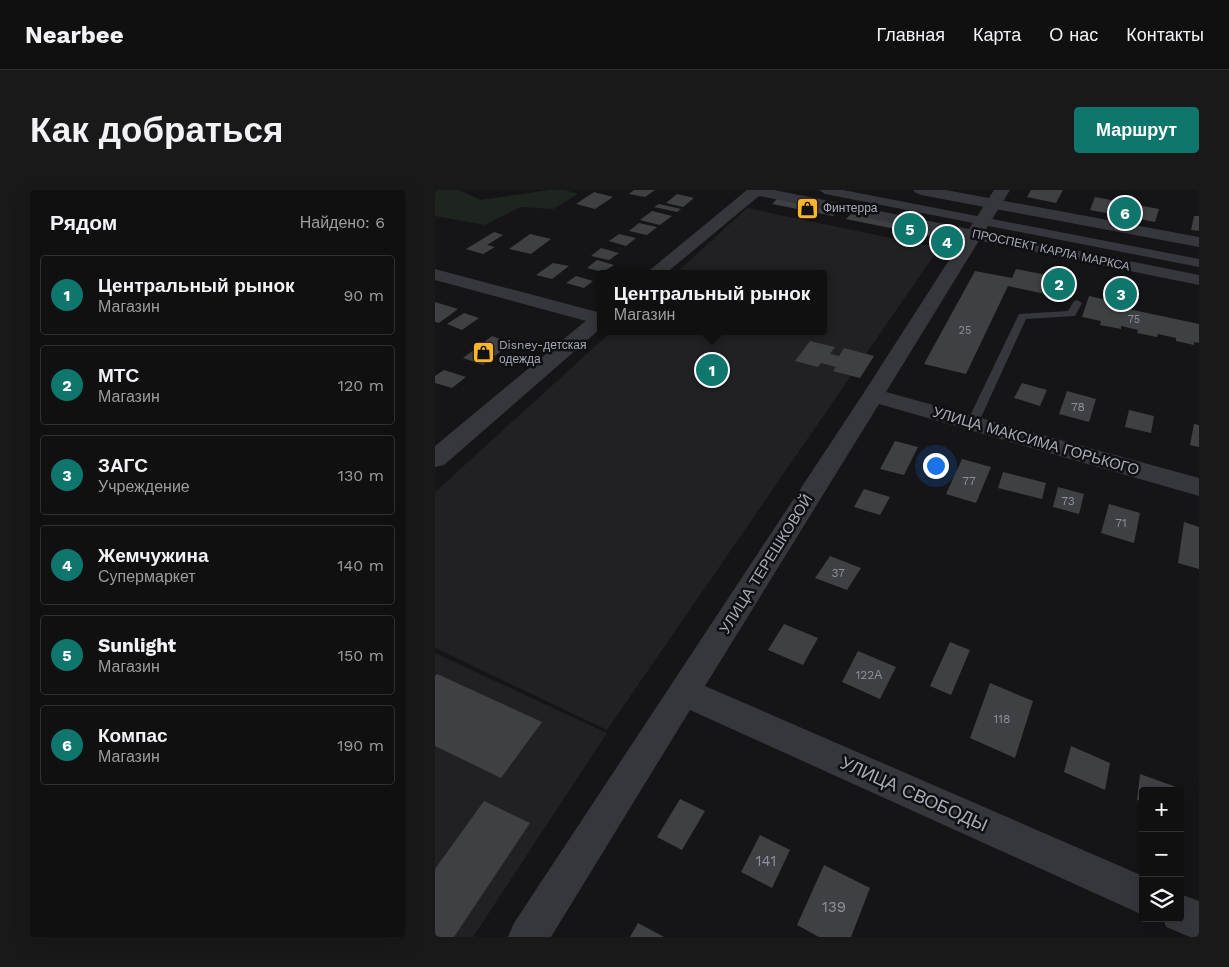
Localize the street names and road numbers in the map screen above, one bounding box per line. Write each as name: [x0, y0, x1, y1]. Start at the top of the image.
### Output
street label: ПРОСПЕКТ КАРЛА МАРКСА: [971, 226, 1131, 274]
street label: УЛИЦА МАКСИМА ГОРЬКОГО: [931, 403, 1141, 479]
street label: УЛИЦА ТЕРЕШКОВОЙ: [716, 491, 816, 637]
street label: УЛИЦА СВОБОДЫ: [837, 752, 991, 835]

